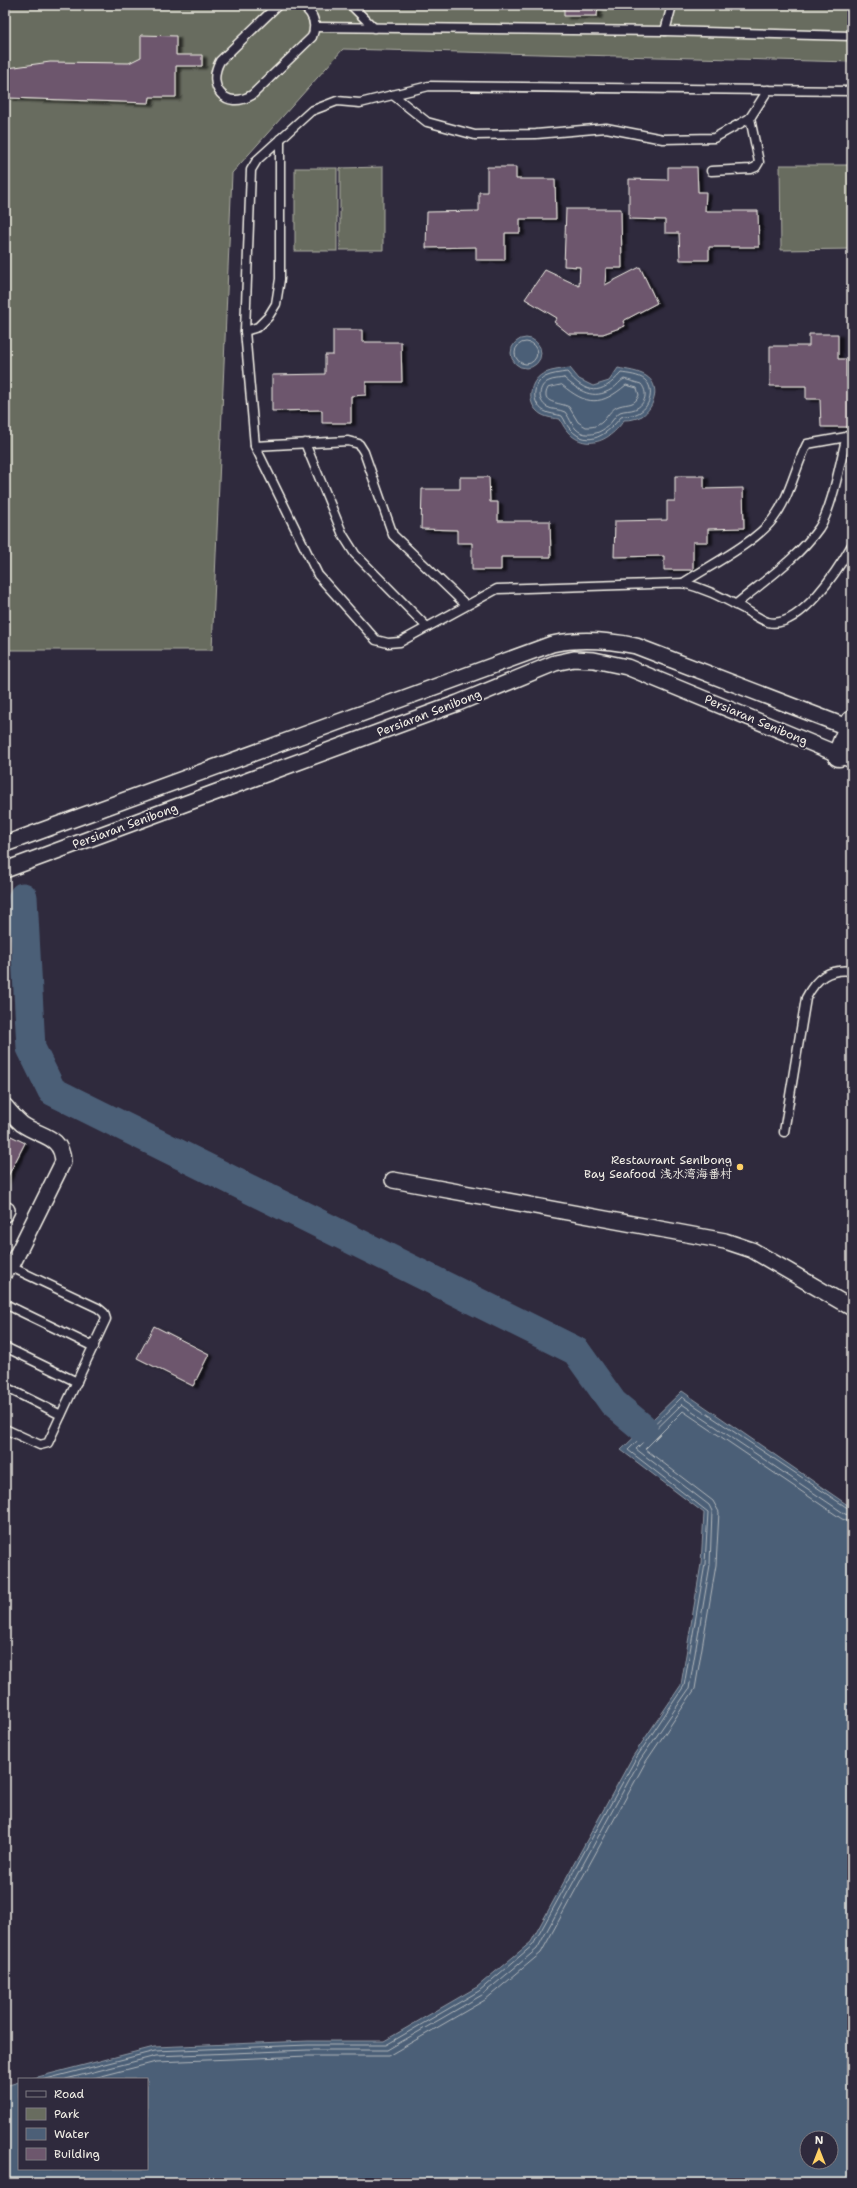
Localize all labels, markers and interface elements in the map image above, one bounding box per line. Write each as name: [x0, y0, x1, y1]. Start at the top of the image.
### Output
street label: Persiaran Senibong: [374, 686, 484, 740]
street label: Persiaran Senibong: [702, 691, 810, 749]
street label: Persiaran Senibong: [70, 800, 180, 852]
place label: Restaurant Senibong Bay Seafood 浅水湾海番村: [584, 1152, 732, 1182]
marker: Restaurant Senibong Bay Seafood 浅水湾海番村: [735, 1162, 745, 1172]
legend: [18, 2078, 148, 2170]
text: Road: [54, 2086, 85, 2102]
text: Park: [54, 2106, 80, 2122]
text: Water: [54, 2126, 90, 2142]
north arrow: [799, 2130, 839, 2170]
text: N: [815, 2133, 824, 2148]
text: Building: [54, 2146, 100, 2162]

